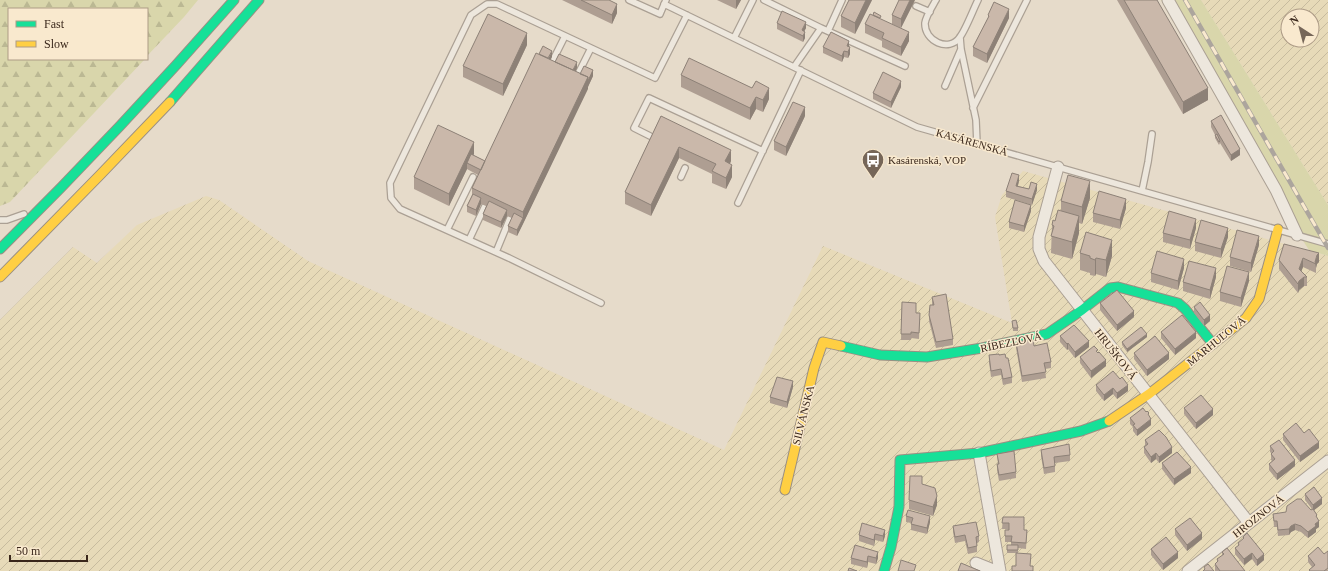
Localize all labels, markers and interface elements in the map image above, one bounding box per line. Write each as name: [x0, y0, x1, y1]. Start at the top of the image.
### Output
legend: [8, 8, 148, 60]
north arrow: [1280, 8, 1320, 48]
text: N: [1287, 13, 1301, 27]
text: Fast: [44, 17, 65, 31]
text: Slow: [44, 37, 69, 51]
street label: KASÁRENSKÁ: [935, 126, 1009, 158]
bus stop icon: Kasárenská, VOP: [860, 147, 886, 180]
place label: Kasárenská, VOP: [888, 154, 966, 166]
street label: MARHUĽOVÁ: [1184, 314, 1248, 368]
street label: HRUŠKOVÁ: [1092, 326, 1140, 382]
street label: RÍBEZĽOVÁ: [979, 330, 1043, 354]
street label: SILVÁNSKA: [790, 384, 816, 446]
street label: HROZNOVÁ: [1230, 492, 1286, 540]
scale bar: [10, 537, 87, 563]
text: 50 m: [16, 544, 41, 558]

